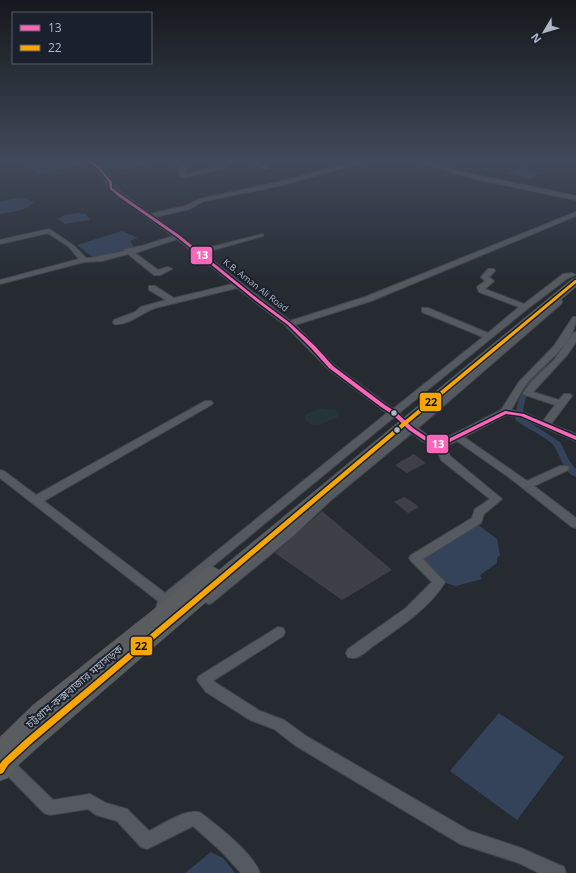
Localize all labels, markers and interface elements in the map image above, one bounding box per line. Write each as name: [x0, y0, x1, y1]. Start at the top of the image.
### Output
legend: [12, 12, 152, 64]
north arrow: [524, 12, 564, 52]
text: 13: [48, 19, 62, 36]
text: N: [527, 30, 544, 47]
text: 22: [48, 39, 62, 56]
line badge: 13: [190, 246, 213, 265]
text: 13: [196, 247, 208, 262]
street label: K.B. Aman Ali Road: [221, 255, 291, 315]
line badge: 22: [419, 392, 442, 412]
text: 22: [425, 394, 437, 409]
unlabelled marker: [389, 408, 399, 418]
unlabelled marker: [392, 425, 402, 435]
line badge: 13: [426, 434, 449, 454]
text: 13: [432, 436, 444, 451]
line badge: 22: [130, 636, 153, 656]
text: 22: [135, 638, 147, 653]
street label: চট্টগ্রাম-কক্সবাজার মহাসড়ক: [22, 641, 126, 732]

